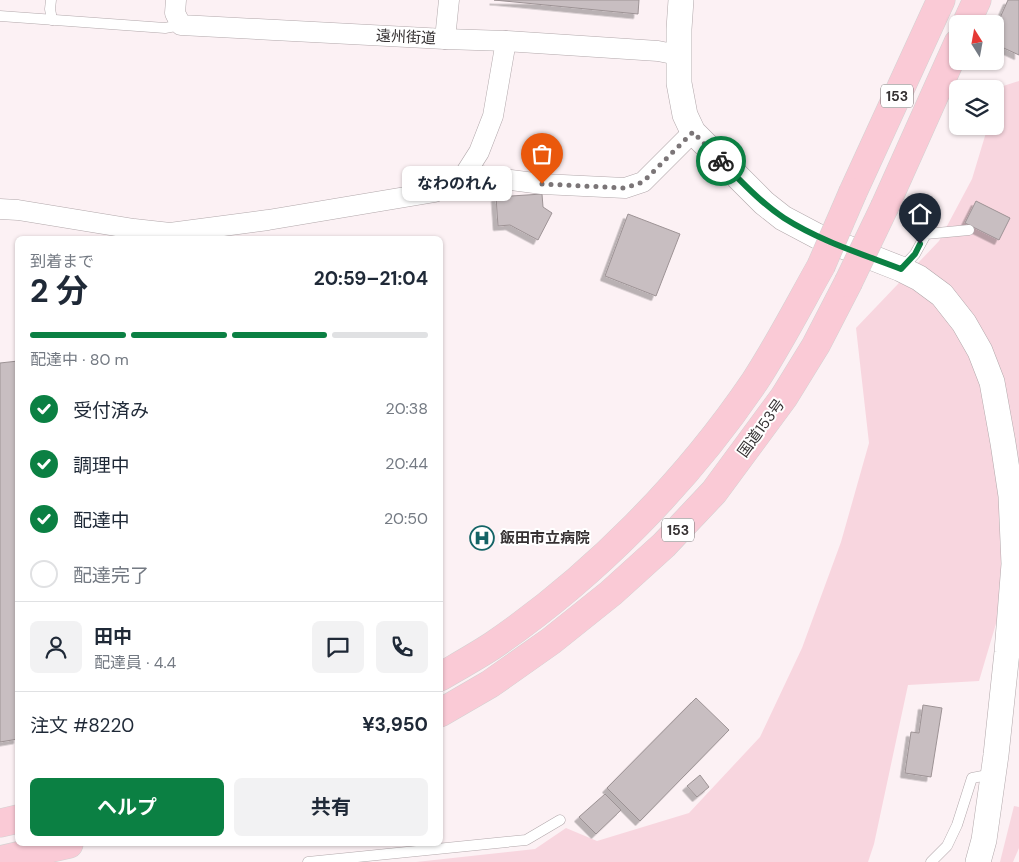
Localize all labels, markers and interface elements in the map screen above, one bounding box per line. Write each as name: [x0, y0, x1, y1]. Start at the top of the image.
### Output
north arrow: [949, 15, 1004, 70]
map controls: [949, 15, 1004, 135]
street label: 遠州街道: [376, 25, 436, 49]
button: layers: [949, 80, 1004, 135]
road number: 153: [881, 84, 913, 108]
pin: [521, 133, 563, 184]
courier: [696, 136, 746, 186]
icon: bag: [528, 140, 556, 168]
icon: bike: [707, 147, 735, 175]
callout: なわのれん: [402, 166, 512, 202]
text: なわのれん: [417, 173, 497, 194]
pin: [899, 193, 941, 244]
icon: home: [906, 200, 934, 228]
text: 到着まで: [30, 251, 94, 272]
text: 20:59–21:04: [314, 266, 428, 291]
text: 2 分: [30, 270, 88, 312]
text: 配達中 · 80 m: [30, 349, 129, 370]
icon: check: [30, 395, 58, 423]
street label: 国道153号: [733, 395, 789, 461]
text: 受付済み: [73, 398, 149, 423]
text: 20:38: [386, 398, 428, 419]
icon: check: [30, 450, 58, 478]
text: 調理中: [73, 453, 130, 478]
text: 20:44: [385, 453, 428, 474]
icon: check: [30, 505, 58, 533]
text: 配達中: [73, 508, 130, 533]
text: 20:50: [384, 508, 428, 529]
road number: 153: [662, 518, 694, 542]
hospital icon: 飯田市立病院: [469, 525, 495, 551]
place label: 飯田市立病院: [500, 528, 590, 548]
text: 配達完了: [73, 563, 149, 588]
button: person: [30, 621, 82, 673]
button: chat: [312, 621, 364, 673]
button: phone: [376, 621, 428, 673]
text: 田中: [94, 624, 132, 649]
text: 配達員 · 4.4: [94, 652, 176, 673]
text: ¥3,950: [362, 712, 428, 737]
text: 注文 #8220: [30, 713, 134, 738]
button: ヘルプ: [30, 778, 224, 836]
button: 共有: [234, 778, 428, 836]

